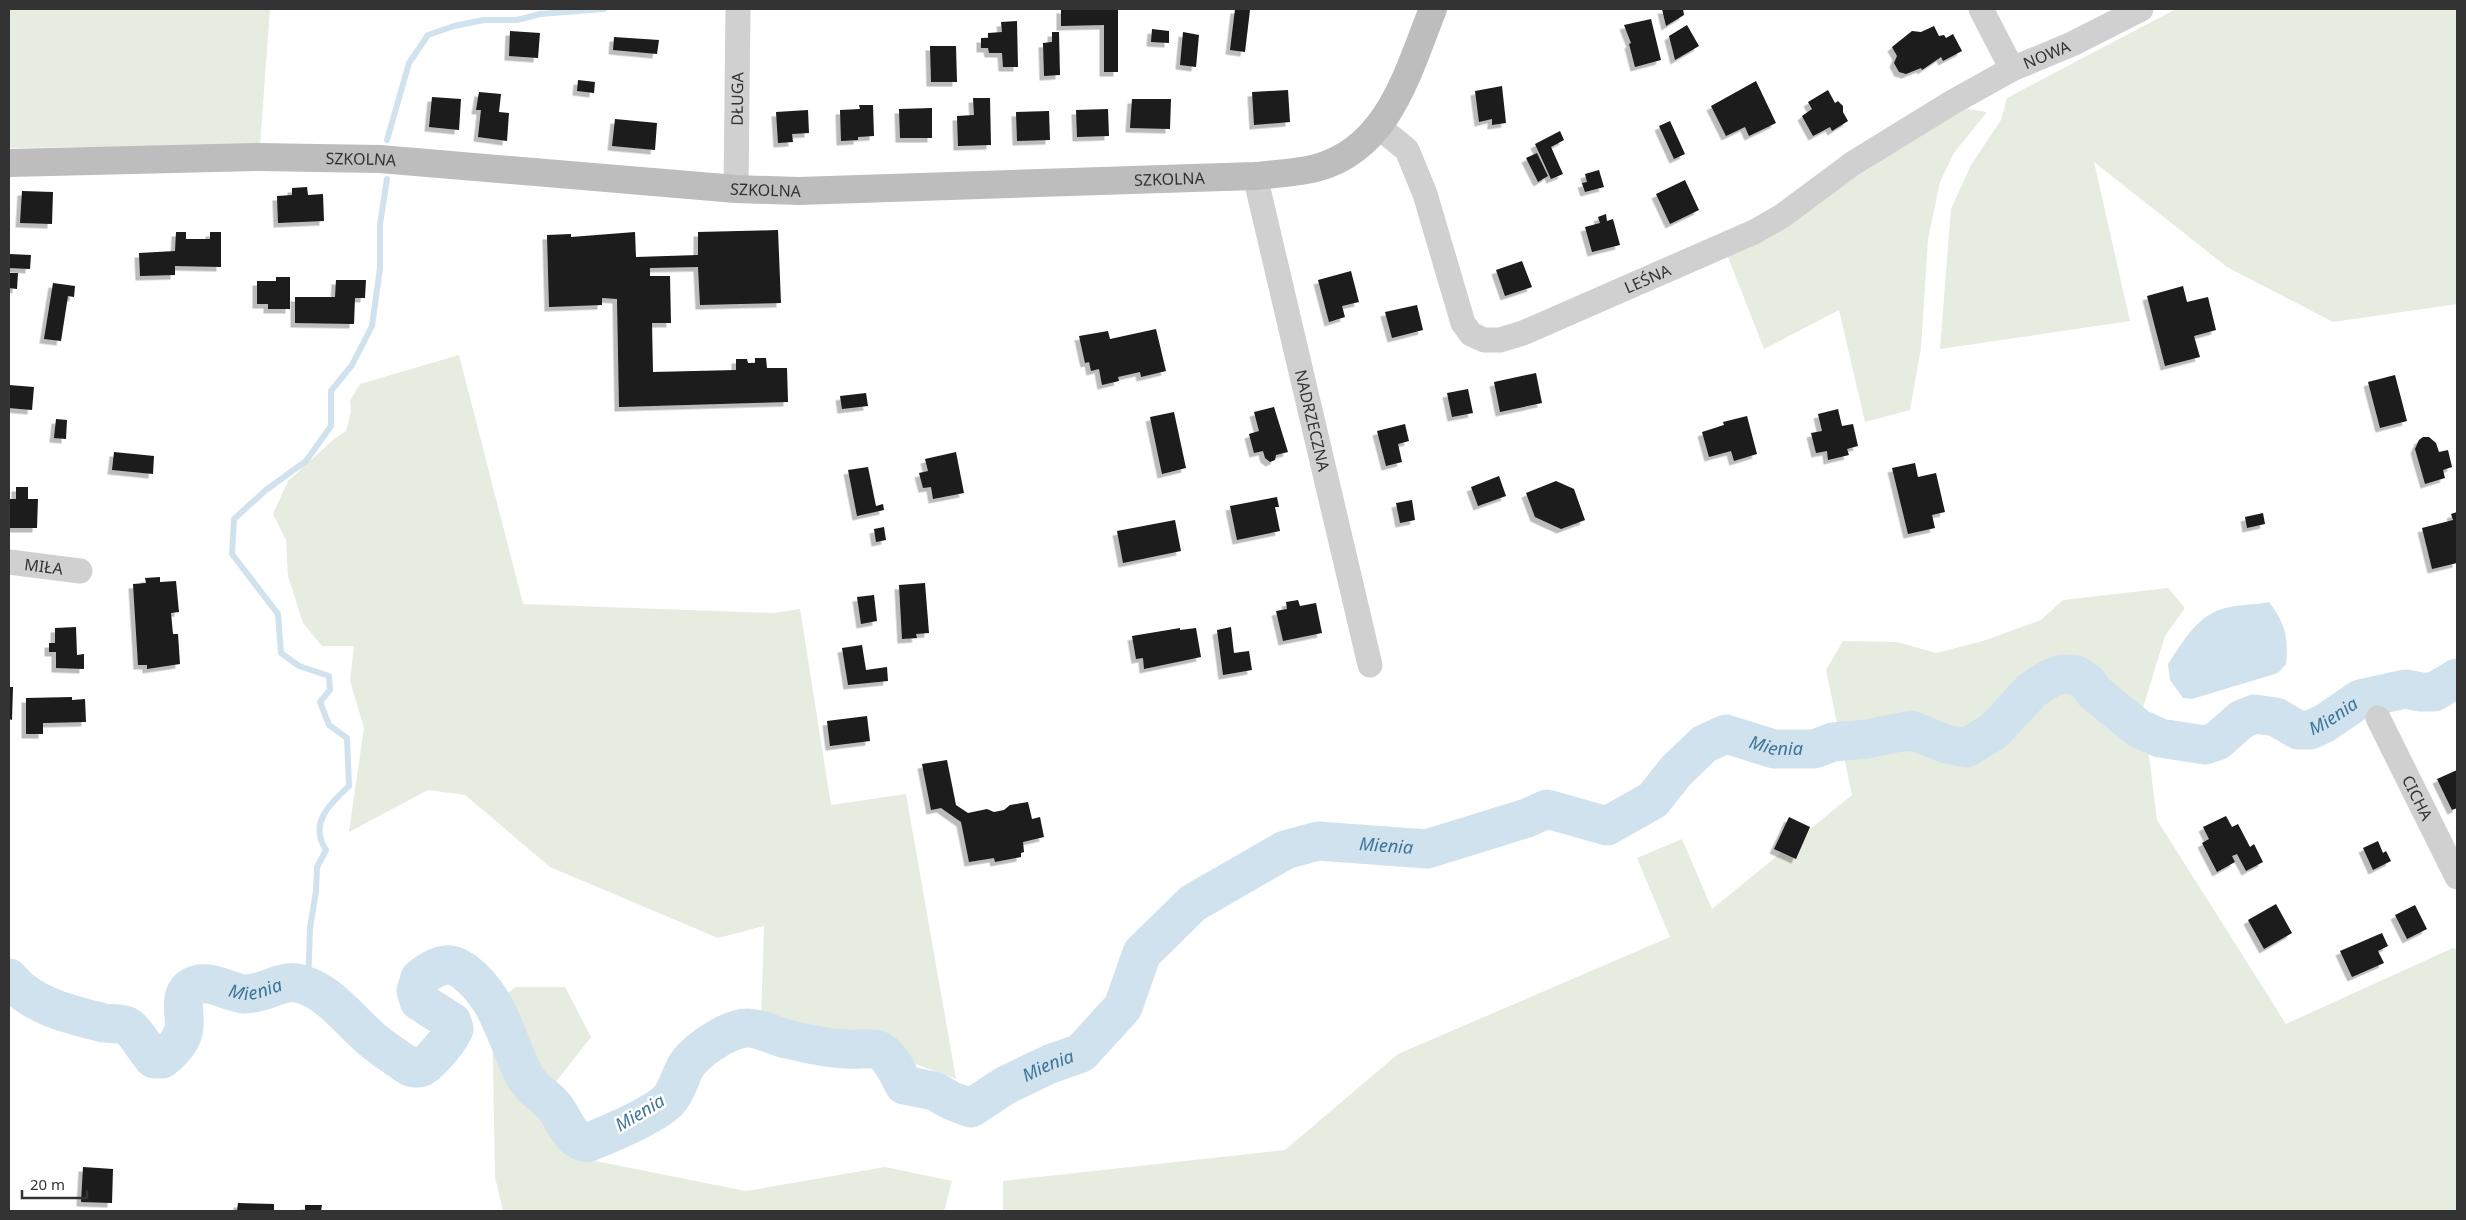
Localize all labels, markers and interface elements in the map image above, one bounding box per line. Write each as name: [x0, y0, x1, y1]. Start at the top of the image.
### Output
street label: NOWA: [2020, 35, 2074, 74]
street label: DŁUGA: [726, 71, 748, 126]
street label: SZKOLNA: [325, 147, 398, 171]
street label: SZKOLNA: [1134, 167, 1206, 191]
street label: SZKOLNA: [729, 178, 802, 202]
street label: LEŚNA: [1621, 259, 1675, 298]
street label: NADRZECZNA: [1290, 367, 1335, 474]
street label: MIŁA: [23, 553, 65, 580]
water label: Mienia: [2305, 691, 2362, 740]
water label: Mienia: [1747, 729, 1803, 761]
street label: CICHA: [2397, 771, 2438, 825]
water label: Mienia: [1358, 831, 1414, 859]
water label: Mienia: [226, 972, 285, 1005]
water label: Mienia: [1018, 1044, 1077, 1087]
water label: Mienia: [610, 1088, 669, 1136]
scale bar: [22, 1168, 88, 1200]
text: 20 m: [30, 1174, 65, 1194]

